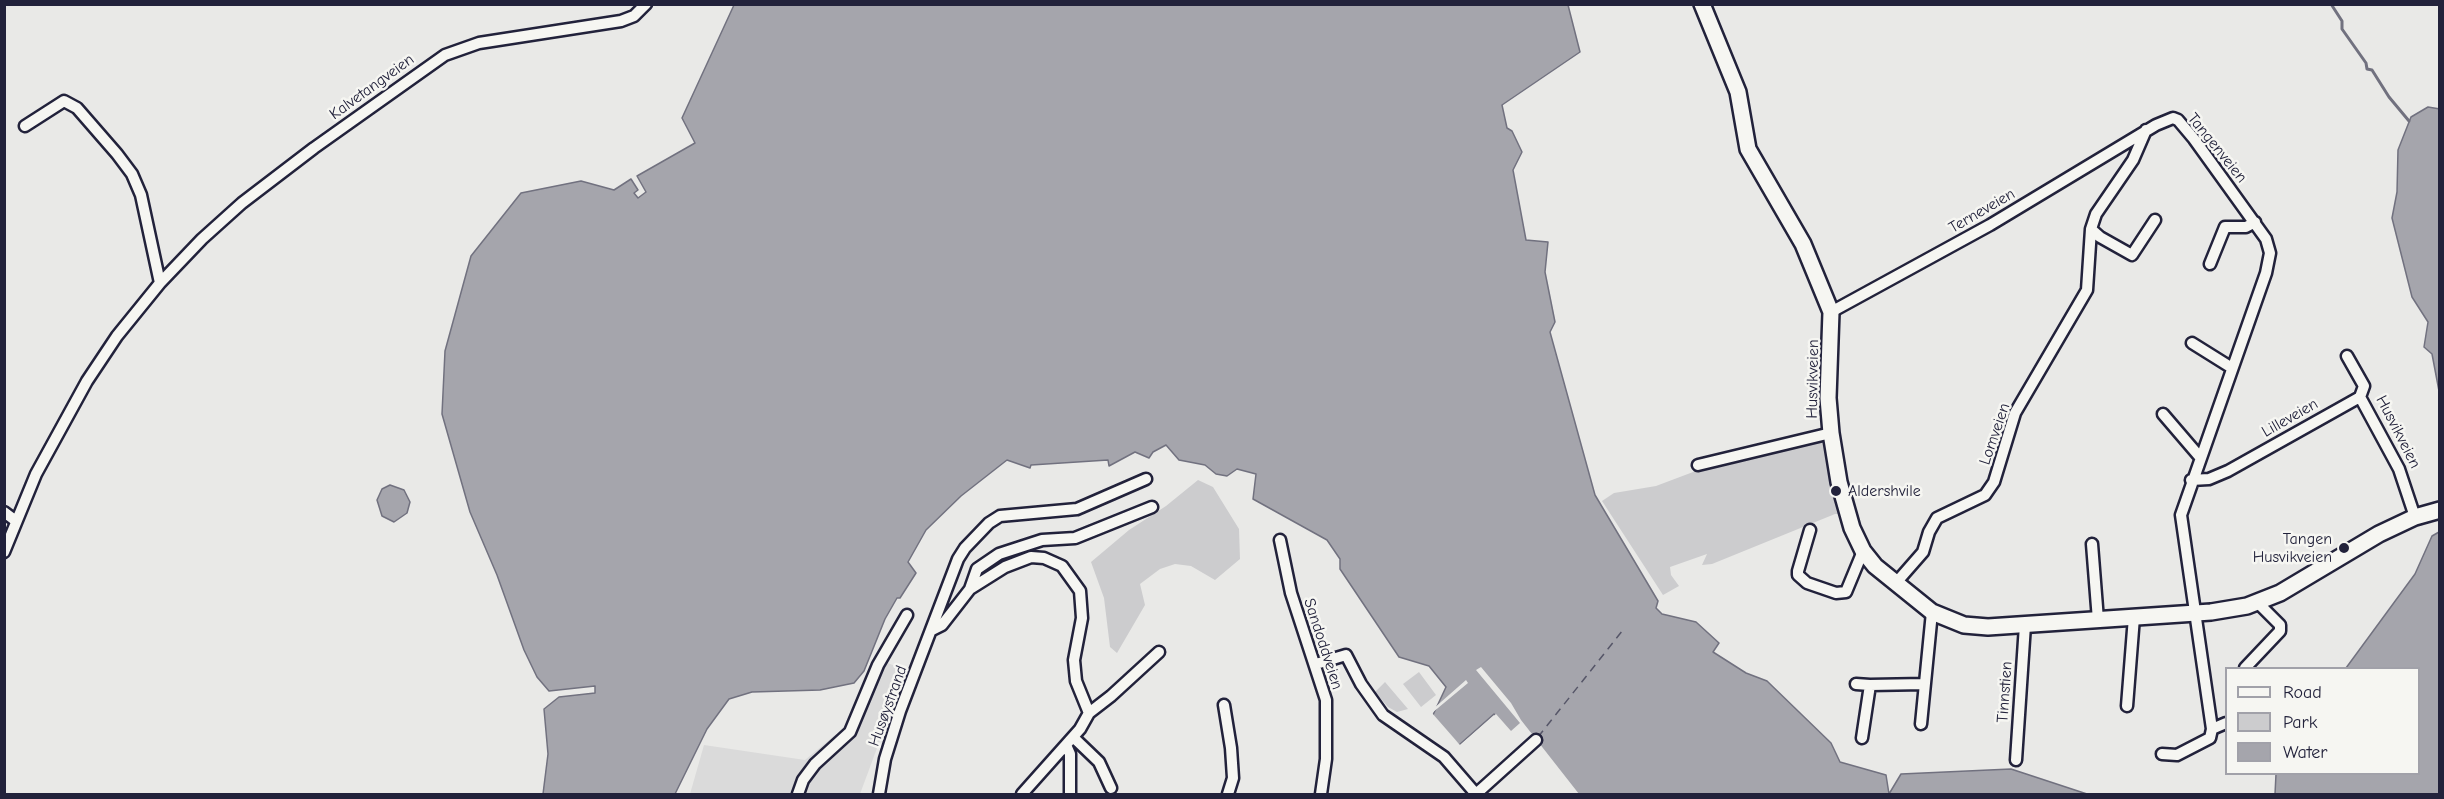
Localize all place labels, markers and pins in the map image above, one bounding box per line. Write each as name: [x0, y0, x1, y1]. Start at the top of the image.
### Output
place label: Aldershvile: [1848, 481, 1921, 501]
marker: Aldershvile: [1829, 484, 1843, 498]
place label: Tangen Husvikveien: [2253, 529, 2332, 567]
marker: Tangen Husvikveien: [2337, 541, 2351, 555]

